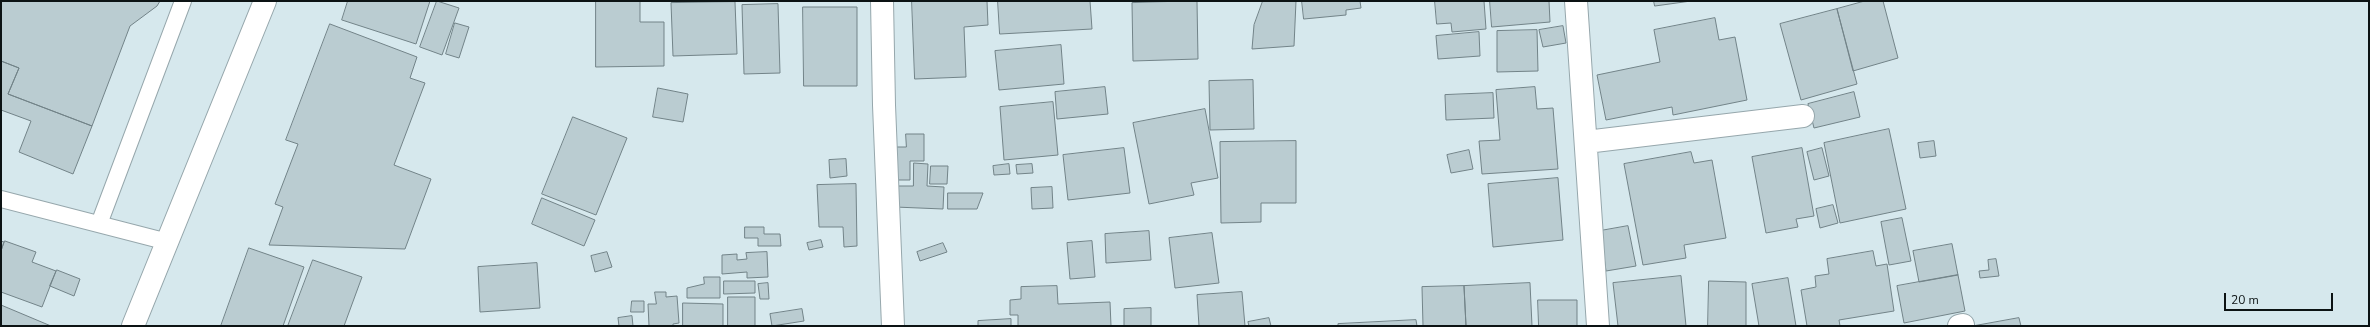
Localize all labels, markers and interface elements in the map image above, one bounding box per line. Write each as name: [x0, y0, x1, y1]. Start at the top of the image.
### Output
scale bar: [2226, 285, 2335, 311]
text: 20 m: [2231, 292, 2259, 308]

